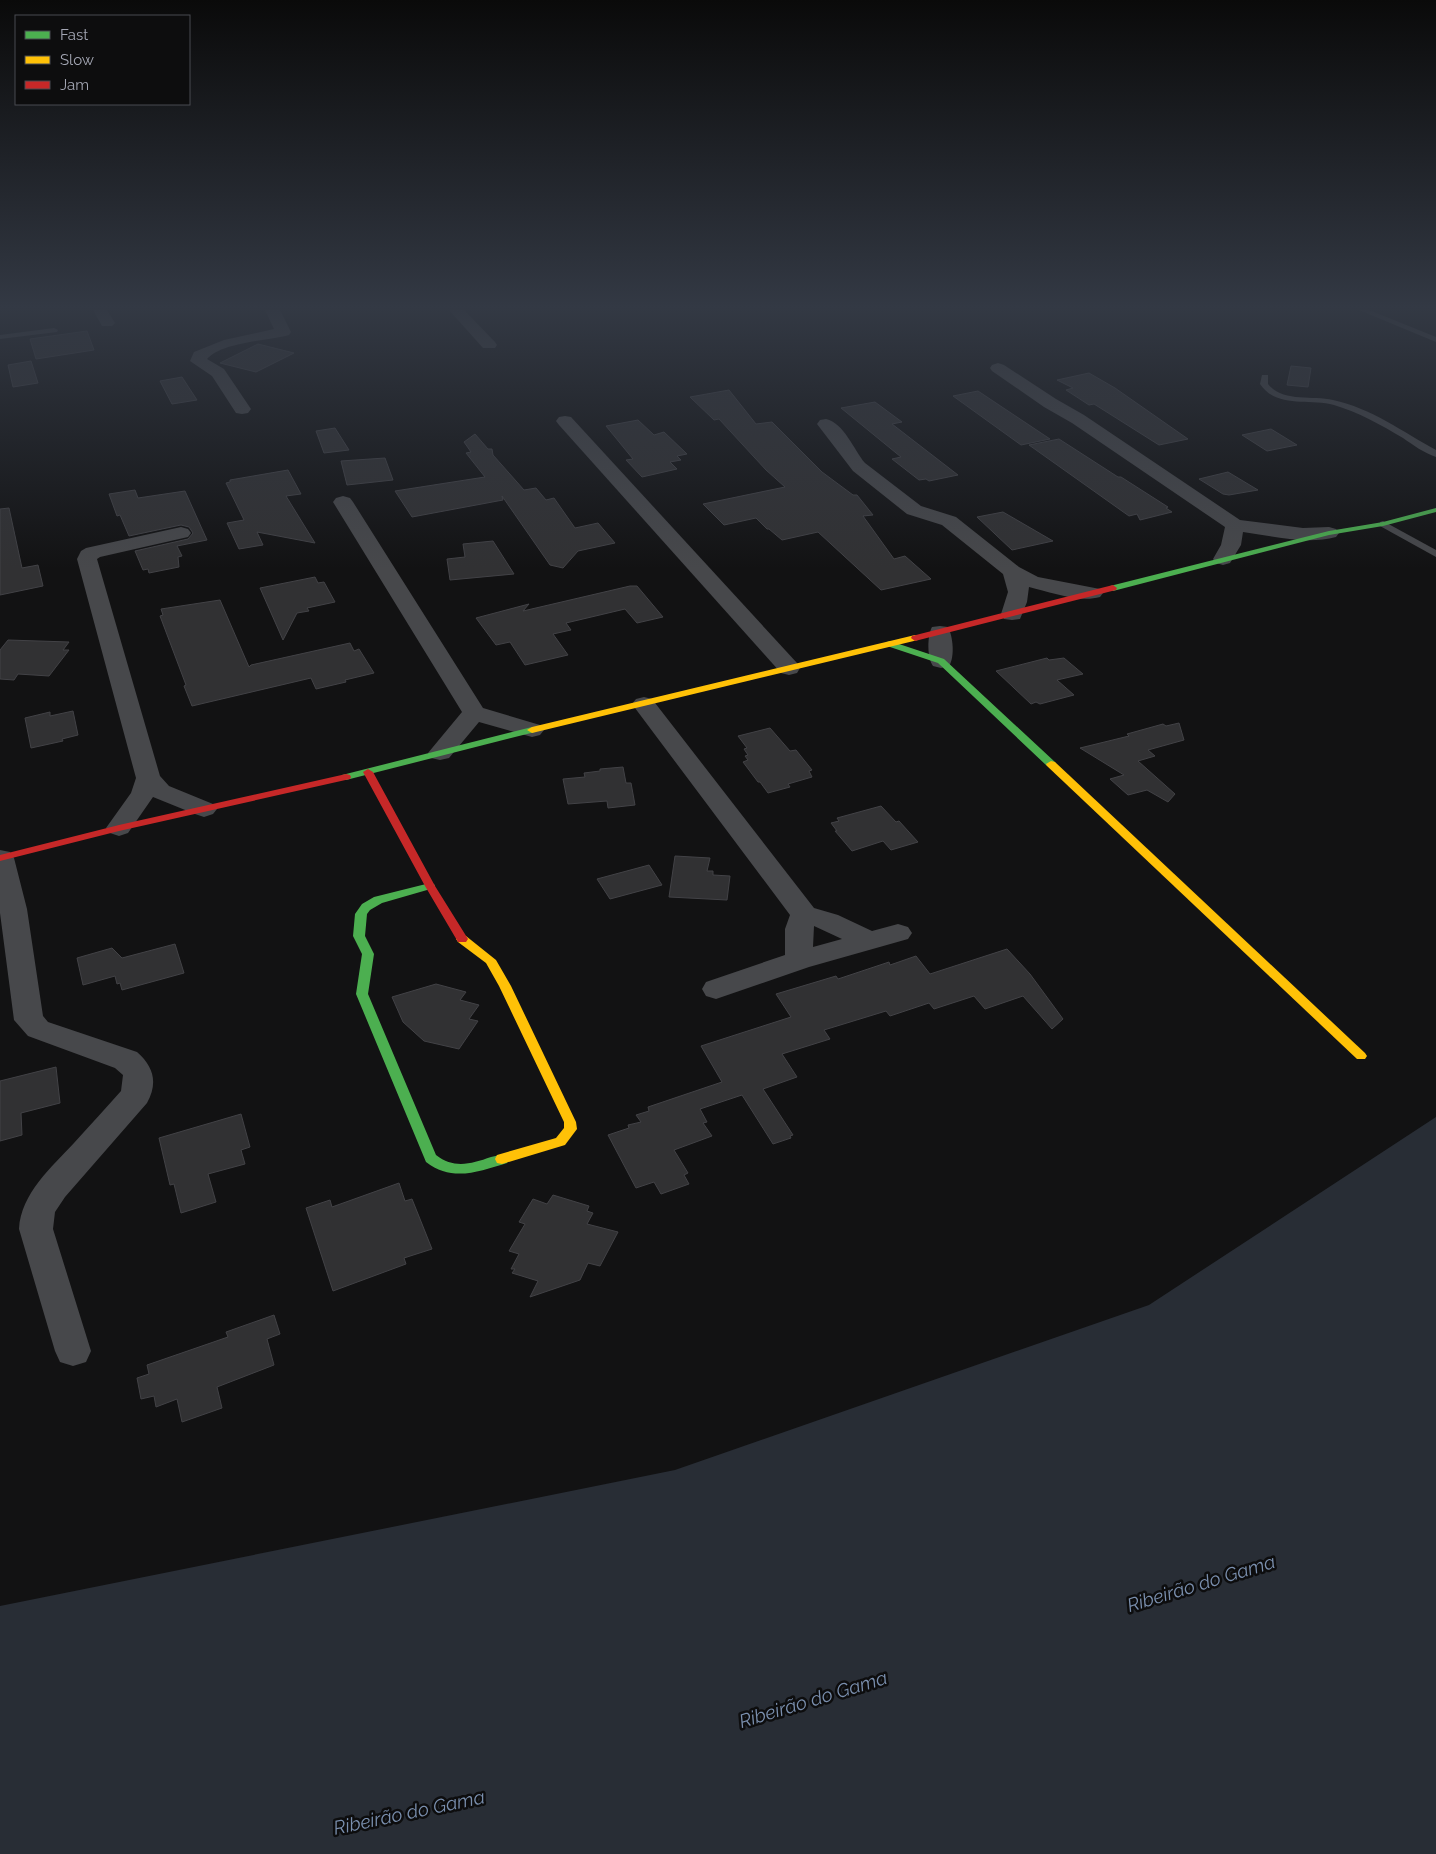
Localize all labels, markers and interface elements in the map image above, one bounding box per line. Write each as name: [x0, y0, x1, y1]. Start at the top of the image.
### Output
legend: [15, 15, 190, 105]
text: Fast: [60, 26, 88, 44]
text: Slow: [60, 51, 94, 69]
text: Jam: [60, 76, 89, 94]
water label: Ribeirão do Gama: [1124, 1550, 1278, 1616]
water label: Ribeirão do Gama: [736, 1666, 890, 1732]
water label: Ribeirão do Gama: [331, 1785, 487, 1839]

